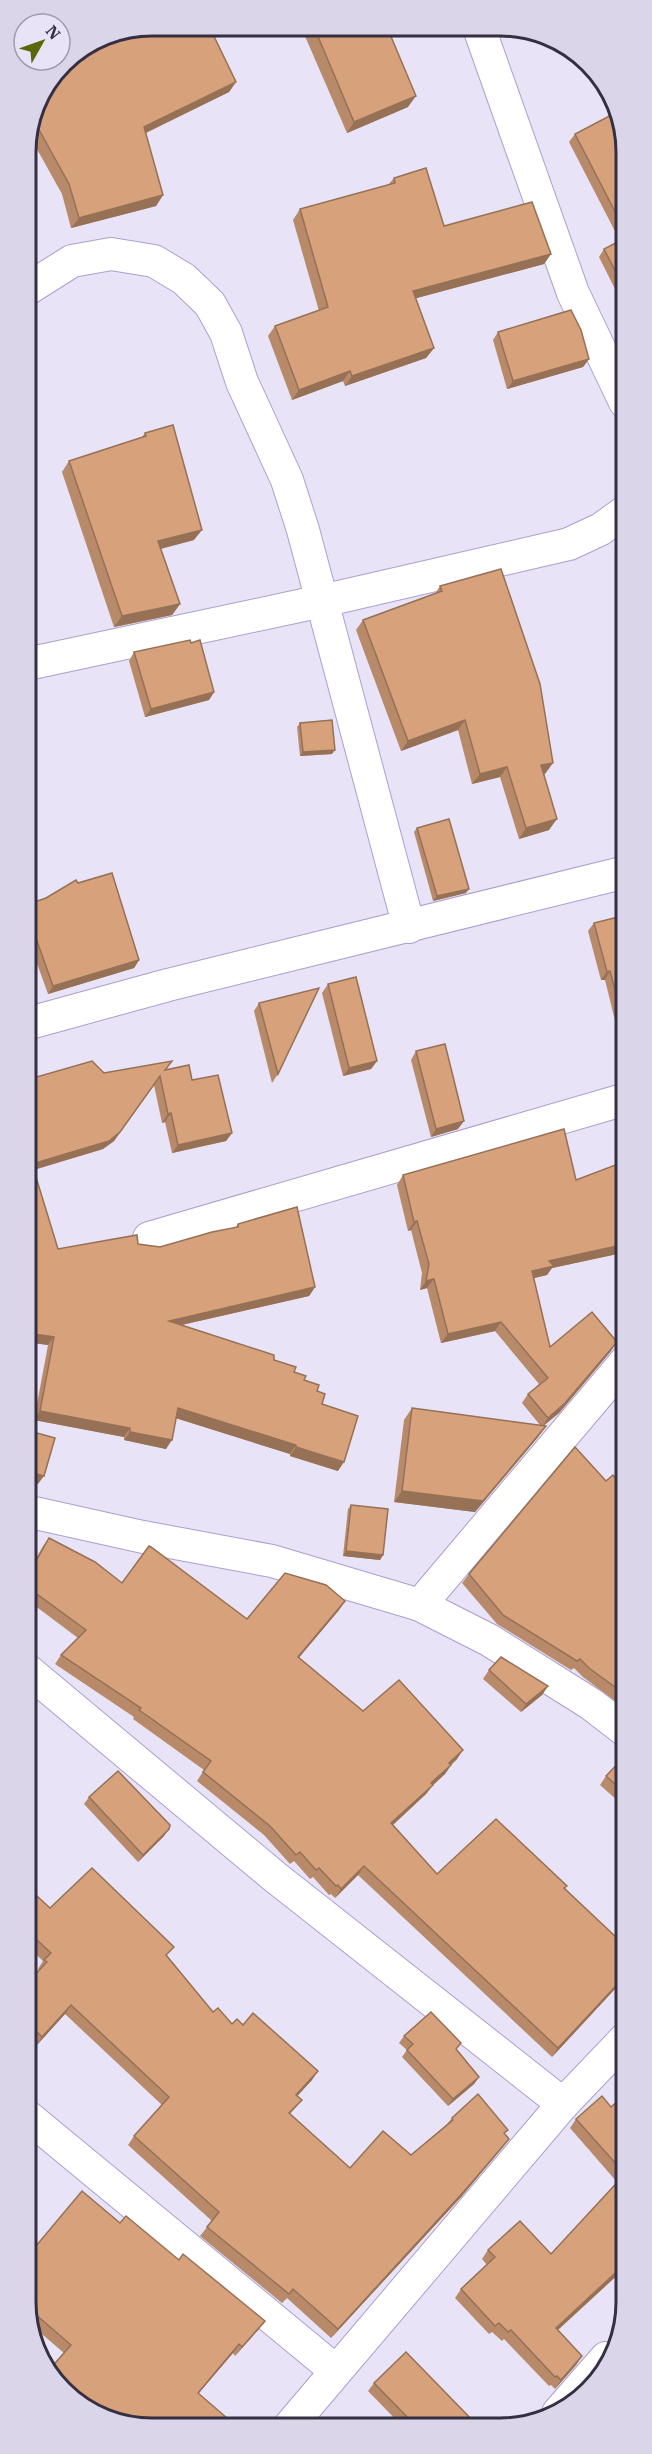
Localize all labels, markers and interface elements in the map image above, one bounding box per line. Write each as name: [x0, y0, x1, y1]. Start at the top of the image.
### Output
north arrow: [12, 12, 72, 72]
text: N: [42, 21, 65, 44]

